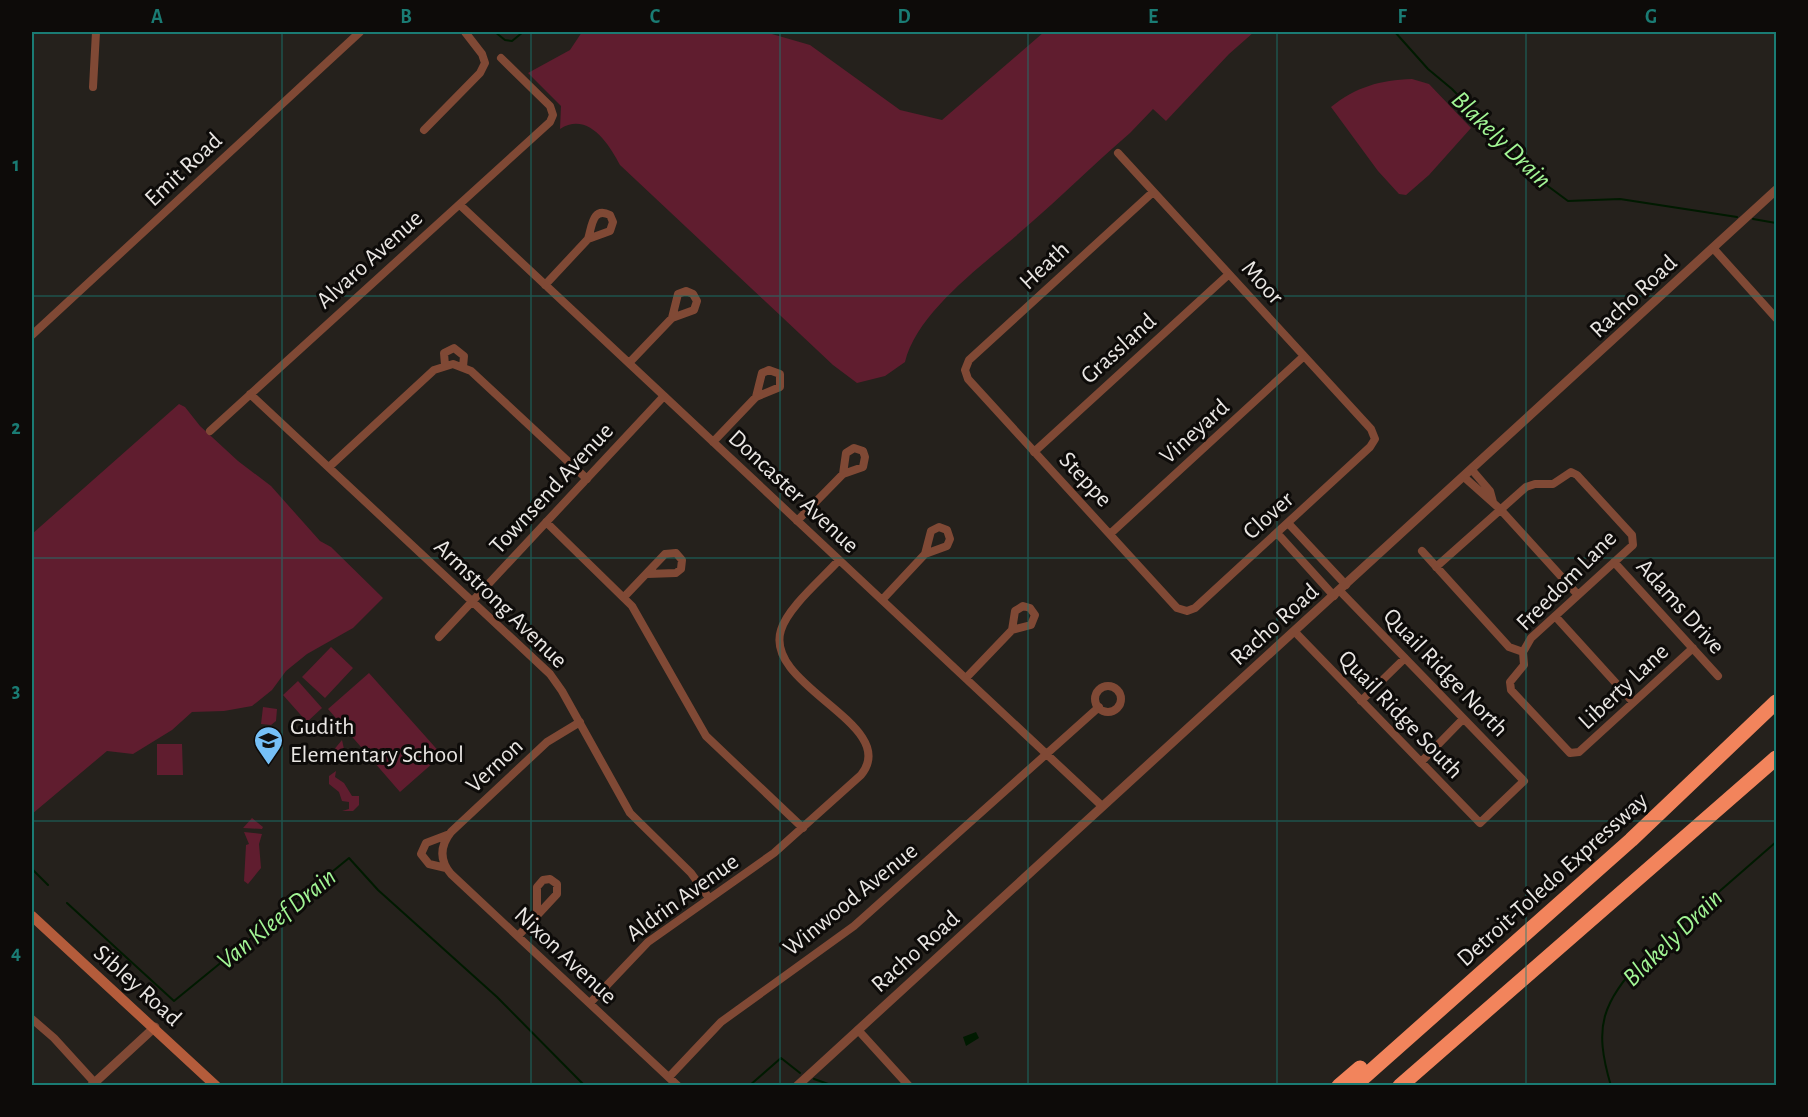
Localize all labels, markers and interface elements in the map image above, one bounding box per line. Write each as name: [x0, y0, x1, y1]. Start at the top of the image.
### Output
text: A: [151, 7, 163, 27]
text: B: [400, 7, 412, 27]
text: C: [650, 7, 661, 27]
text: D: [897, 7, 911, 27]
text: E: [1148, 7, 1158, 27]
text: F: [1397, 7, 1407, 27]
text: G: [1645, 7, 1657, 27]
water label: Blakely Drain: [1446, 86, 1556, 193]
street label: Emit Road: [141, 128, 227, 211]
text: 1: [12, 155, 20, 175]
street label: Alvaro Avenue: [312, 206, 427, 313]
street label: Heath: [1015, 237, 1074, 294]
street label: Racho Road: [1586, 251, 1682, 343]
street label: Moor: [1237, 256, 1288, 309]
street label: Grassland: [1077, 309, 1161, 388]
street label: Vineyard: [1156, 395, 1234, 469]
text: 2: [11, 418, 21, 438]
street label: Townsend Avenue: [485, 419, 618, 559]
street label: Doncaster Avenue: [724, 426, 863, 558]
street label: Steppe: [1054, 448, 1116, 512]
street label: Clover: [1239, 487, 1299, 544]
street label: Freedom Lane: [1512, 526, 1621, 635]
street label: Armstrong Avenue: [429, 535, 571, 673]
street label: Adams Drive: [1632, 555, 1729, 659]
street label: Racho Road: [1226, 579, 1323, 670]
street label: Quail Ridge North: [1378, 604, 1512, 741]
street label: Liberty Lane: [1574, 639, 1673, 734]
street label: Quail Ridge South: [1333, 646, 1467, 783]
text: 3: [12, 681, 20, 701]
place label: Gudith Elementary School: [290, 715, 464, 767]
school or university icon: Gudith Elementary School: [253, 724, 285, 766]
street label: Vernon: [462, 734, 528, 798]
street label: Detroit-Toledo Expressway: [1453, 788, 1652, 971]
street label: Winwood Avenue: [779, 839, 922, 961]
street label: Aldrin Avenue: [622, 849, 743, 946]
water label: Van Kleef Drain: [212, 863, 341, 974]
water label: Blakely Drain: [1618, 884, 1728, 991]
street label: Nixon Avenue: [510, 903, 621, 1009]
street label: Racho Road: [867, 906, 964, 997]
street label: Sibley Road: [89, 941, 186, 1031]
text: 4: [11, 943, 21, 963]

